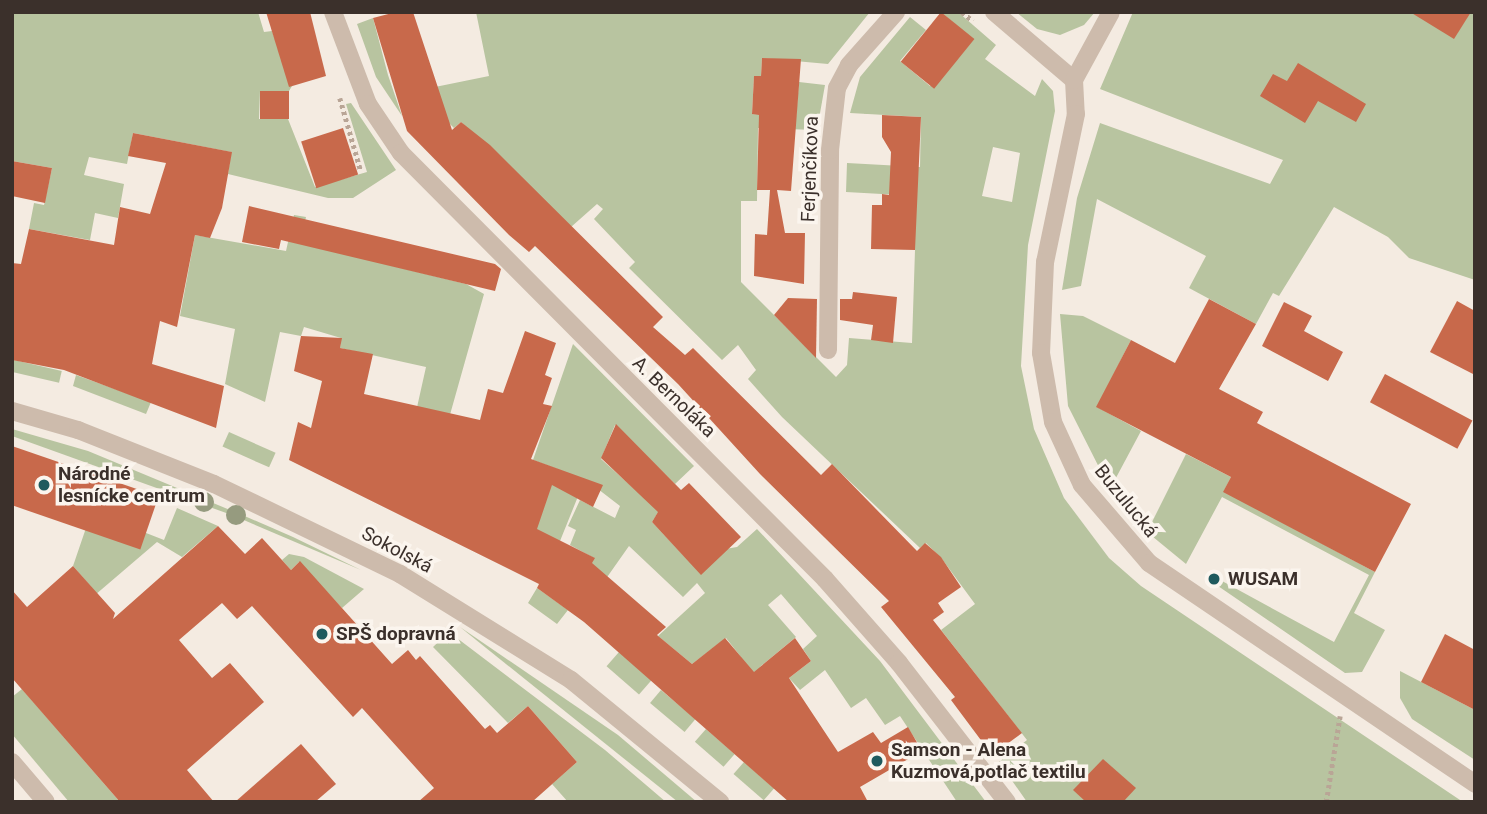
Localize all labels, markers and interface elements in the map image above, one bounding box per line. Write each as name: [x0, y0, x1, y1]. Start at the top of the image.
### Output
street label: Ferjenčíkova: [797, 115, 823, 223]
street label: A. Bernoláka: [628, 352, 720, 442]
street label: Buzulucká: [1090, 460, 1162, 542]
place label: Národné lesnícke centrum: [58, 463, 205, 507]
marker: Národné lesnícke centrum: [36, 477, 52, 493]
street label: Sokolská: [358, 522, 436, 578]
place label: WUSAM: [1228, 568, 1298, 590]
marker: WUSAM: [1206, 571, 1222, 587]
place label: SPŠ dopravná: [336, 623, 456, 645]
marker: SPŠ dopravná: [314, 626, 330, 642]
place label: Samson - Alena Kuzmová,potlač textilu: [891, 739, 1086, 783]
marker: Samson - Alena Kuzmová,potlač textilu: [869, 753, 885, 769]

